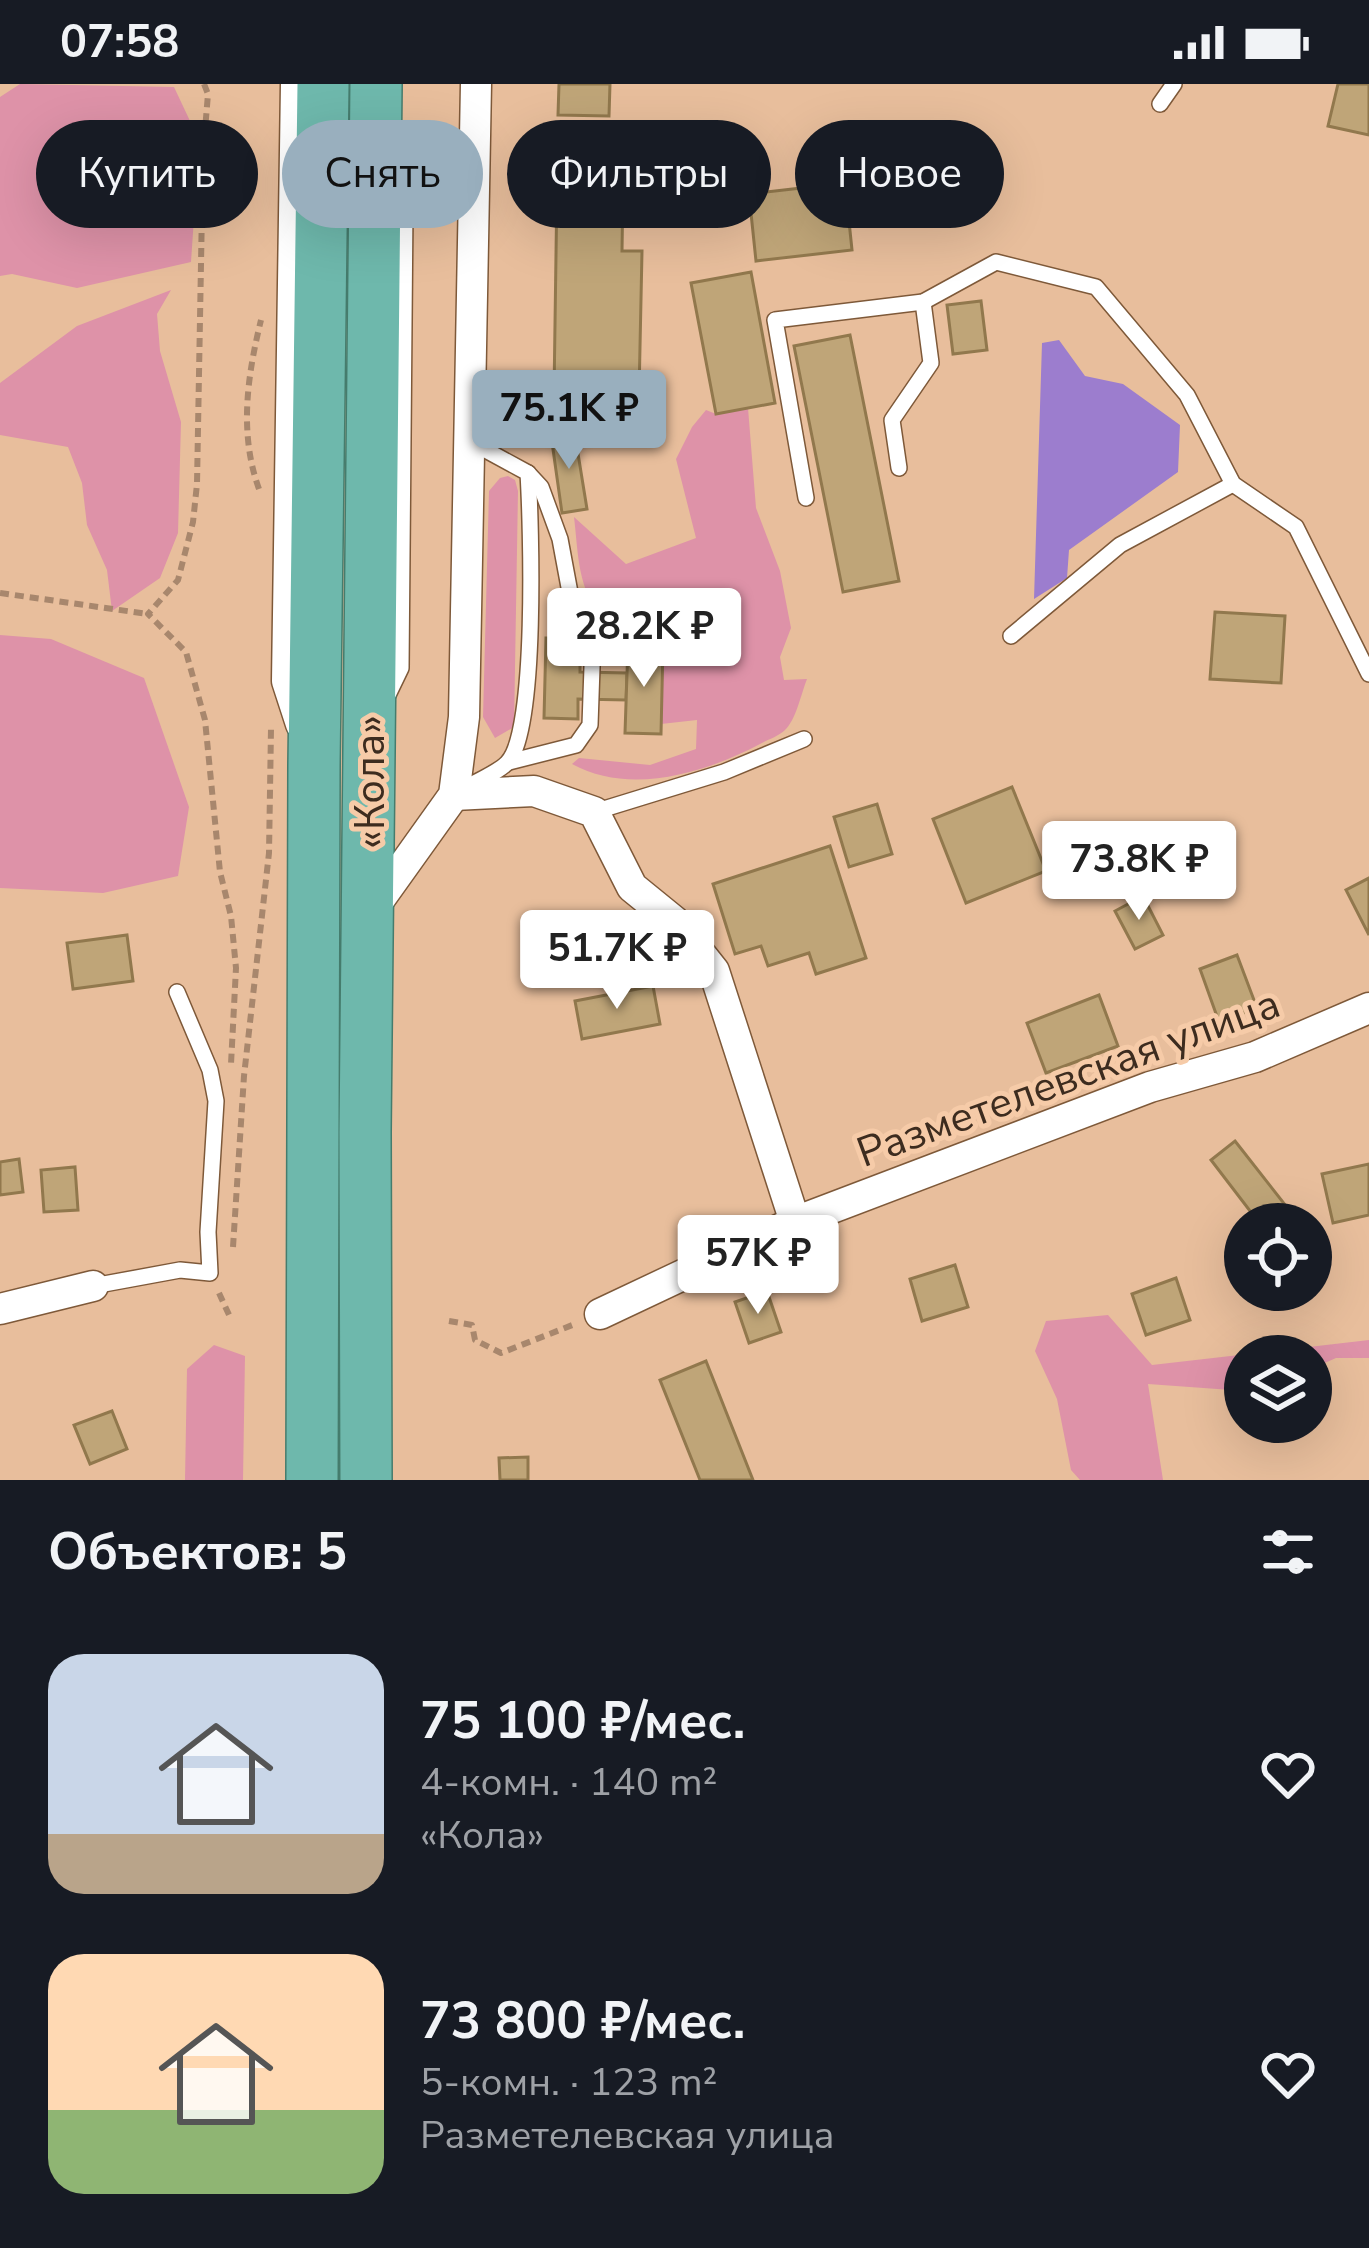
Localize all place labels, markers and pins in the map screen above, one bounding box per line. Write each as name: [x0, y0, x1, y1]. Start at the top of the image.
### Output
pin: 75.1K ₽: [458, 370, 680, 472]
pin: 28.2K ₽: [533, 588, 755, 690]
pin: 73.8K ₽: [1028, 821, 1250, 923]
pin: 51.7K ₽: [506, 910, 728, 1012]
pin: 57K ₽: [674, 1215, 842, 1317]

